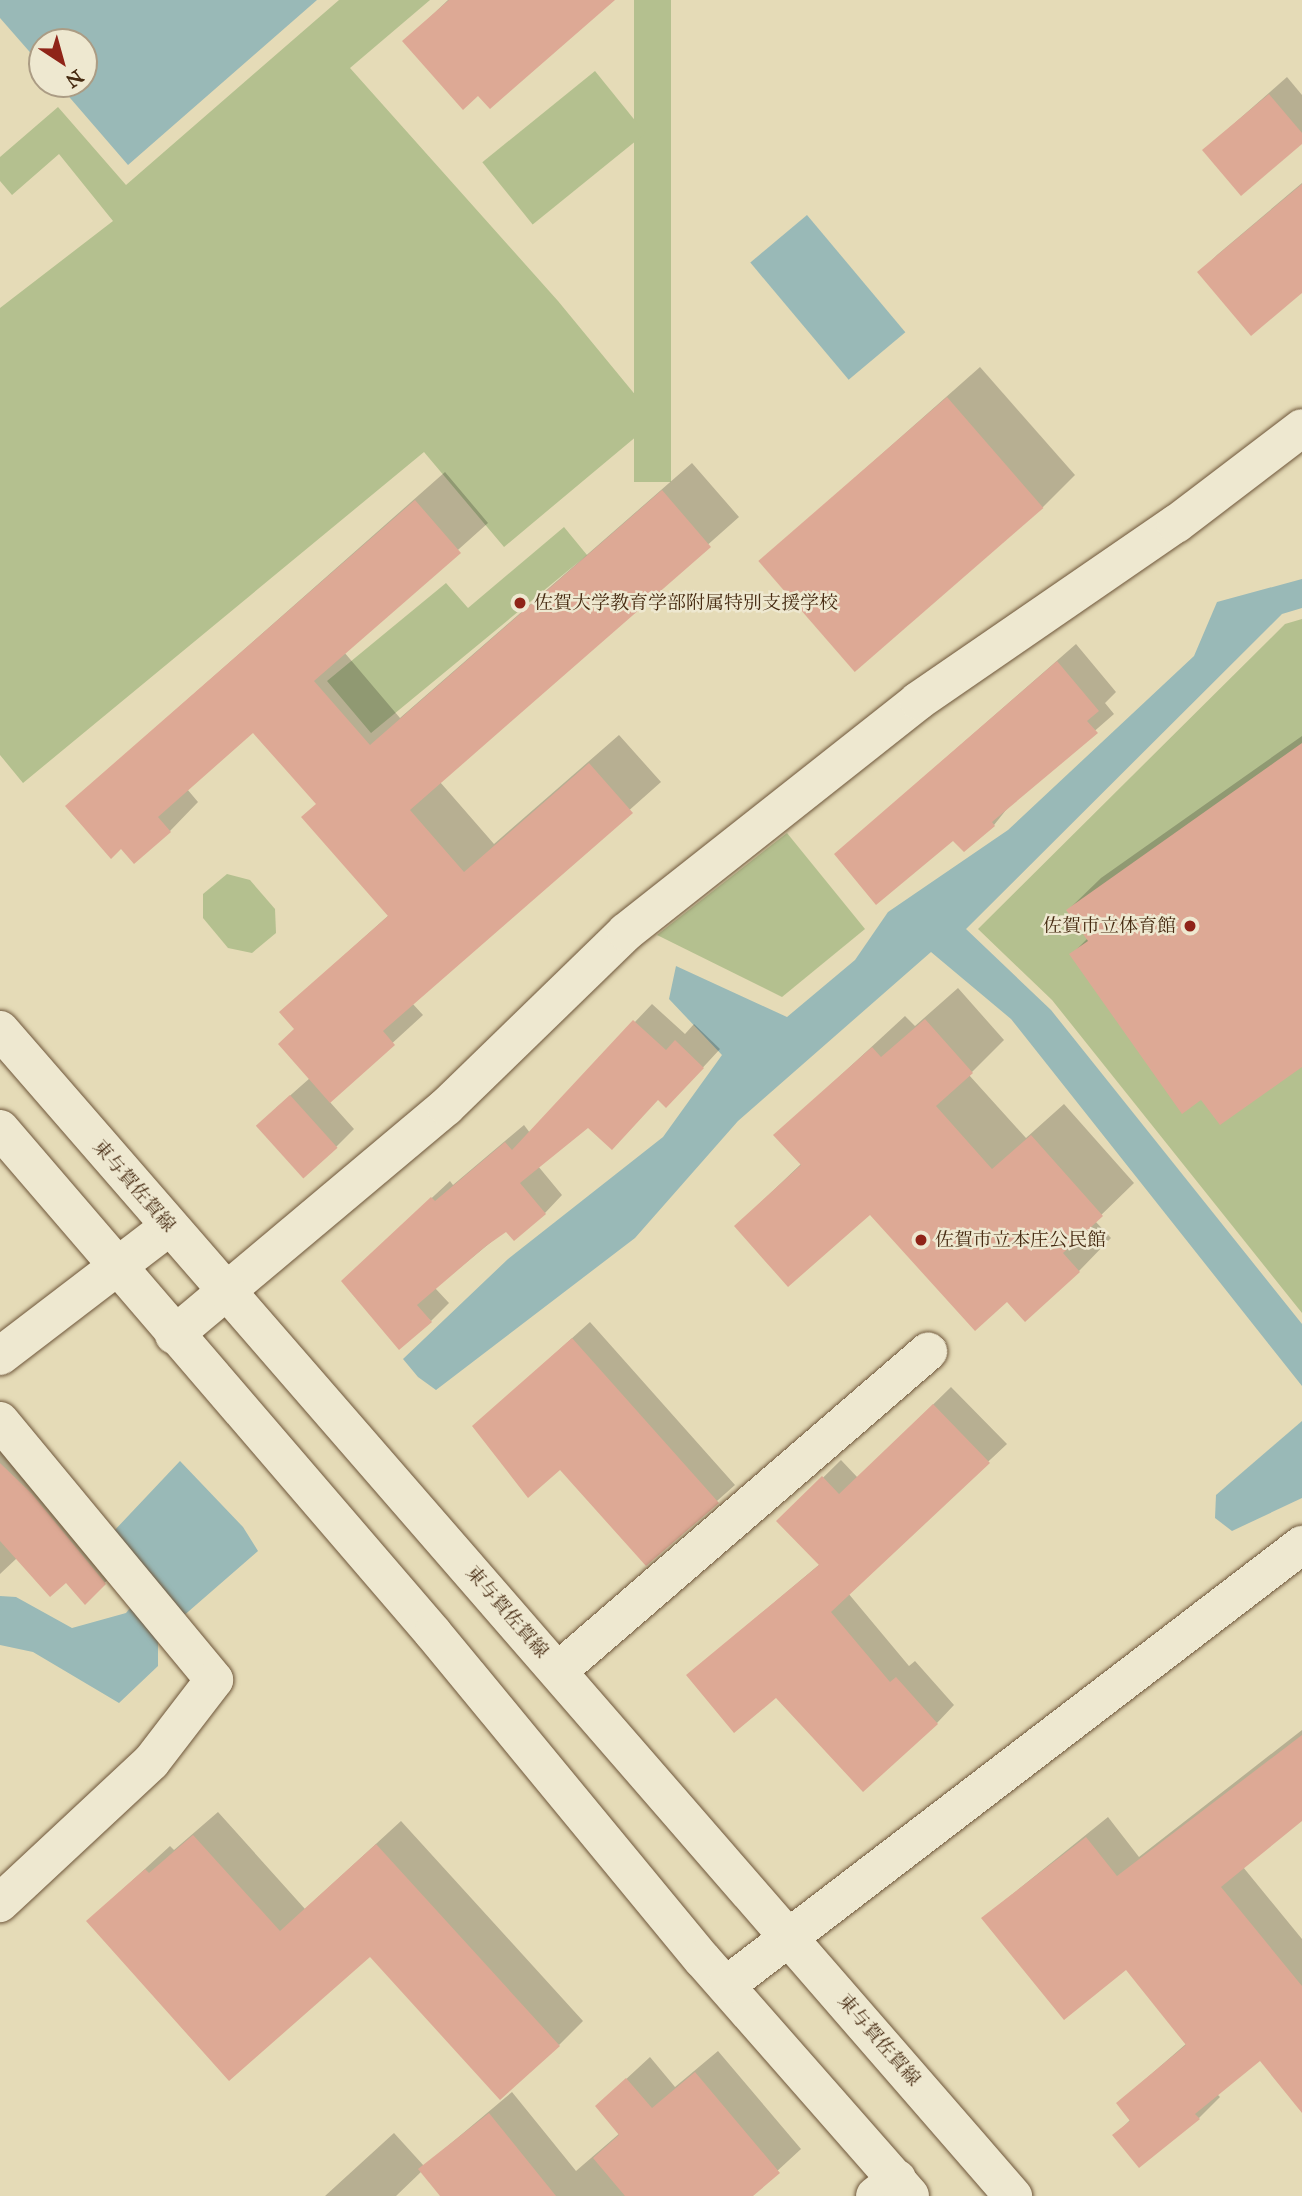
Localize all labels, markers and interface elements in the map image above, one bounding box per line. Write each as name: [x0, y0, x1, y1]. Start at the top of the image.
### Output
north arrow: [28, 28, 98, 98]
text: N: [61, 65, 88, 93]
place label: 佐賀大学教育学部附属特別支援学校: [534, 592, 838, 614]
marker: 佐賀大学教育学部附属特別支援学校: [512, 595, 528, 611]
place label: 佐賀市立体育館: [1043, 915, 1176, 937]
marker: 佐賀市立体育館: [1182, 918, 1198, 934]
street label: 東与賀佐賀線: [88, 1136, 180, 1236]
place label: 佐賀市立本庄公民館: [935, 1229, 1106, 1251]
marker: 佐賀市立本庄公民館: [913, 1232, 929, 1248]
street label: 東与賀佐賀線: [461, 1562, 553, 1662]
street label: 東与賀佐賀線: [833, 1990, 925, 2090]

